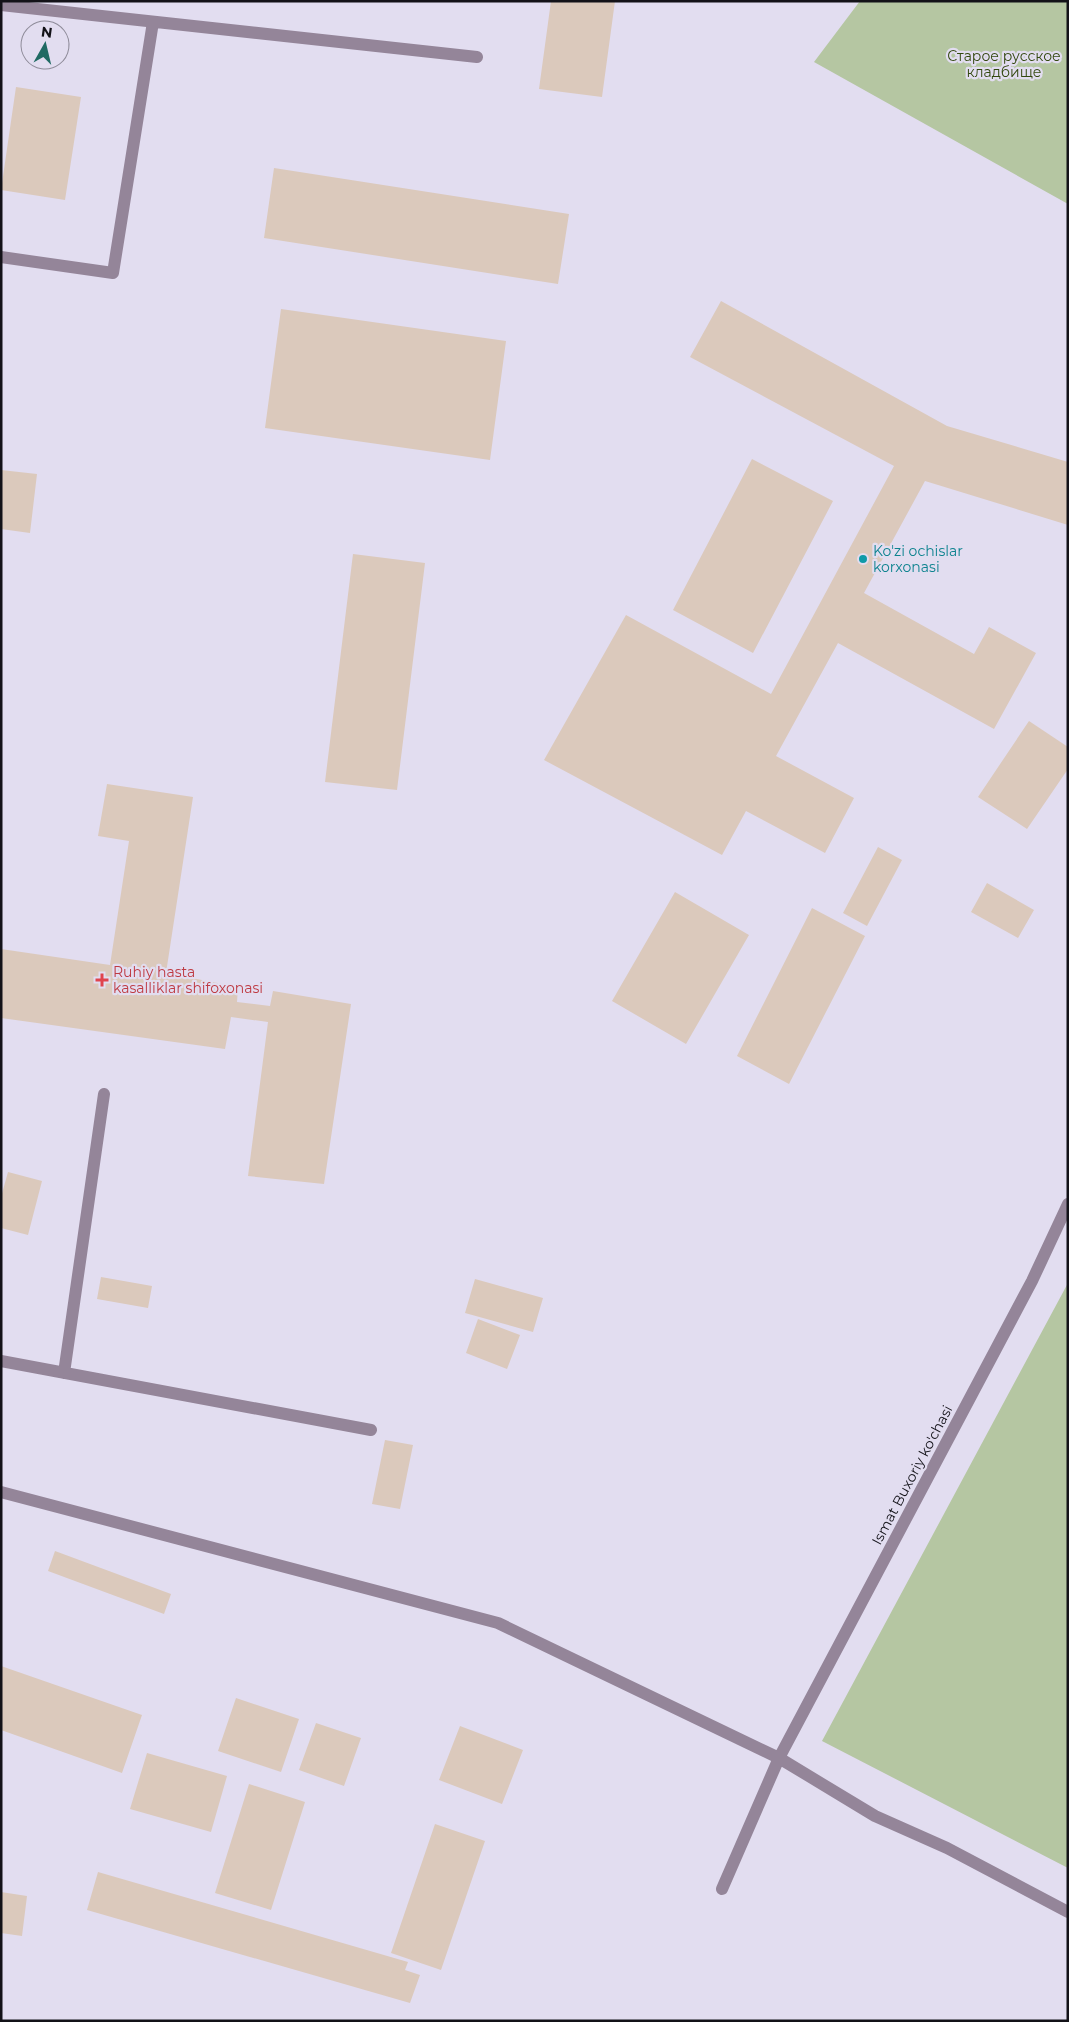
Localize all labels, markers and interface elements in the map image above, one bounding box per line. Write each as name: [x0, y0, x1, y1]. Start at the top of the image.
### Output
north arrow: [20, 20, 70, 70]
text: N: [40, 22, 54, 42]
park label: Старое русское кладбище: [947, 47, 1061, 81]
place label: Ko'zi ochislar korxonasi: [873, 542, 963, 576]
marker: Ko'zi ochislar korxonasi: [857, 553, 869, 565]
place label: Ruhiy hasta kasalliklar shifoxonasi: [113, 963, 263, 997]
marker: Ruhiy hasta kasalliklar shifoxonasi: [95, 973, 109, 987]
street label: Ismat Buxoriy ko'chasi: [868, 1402, 956, 1548]

